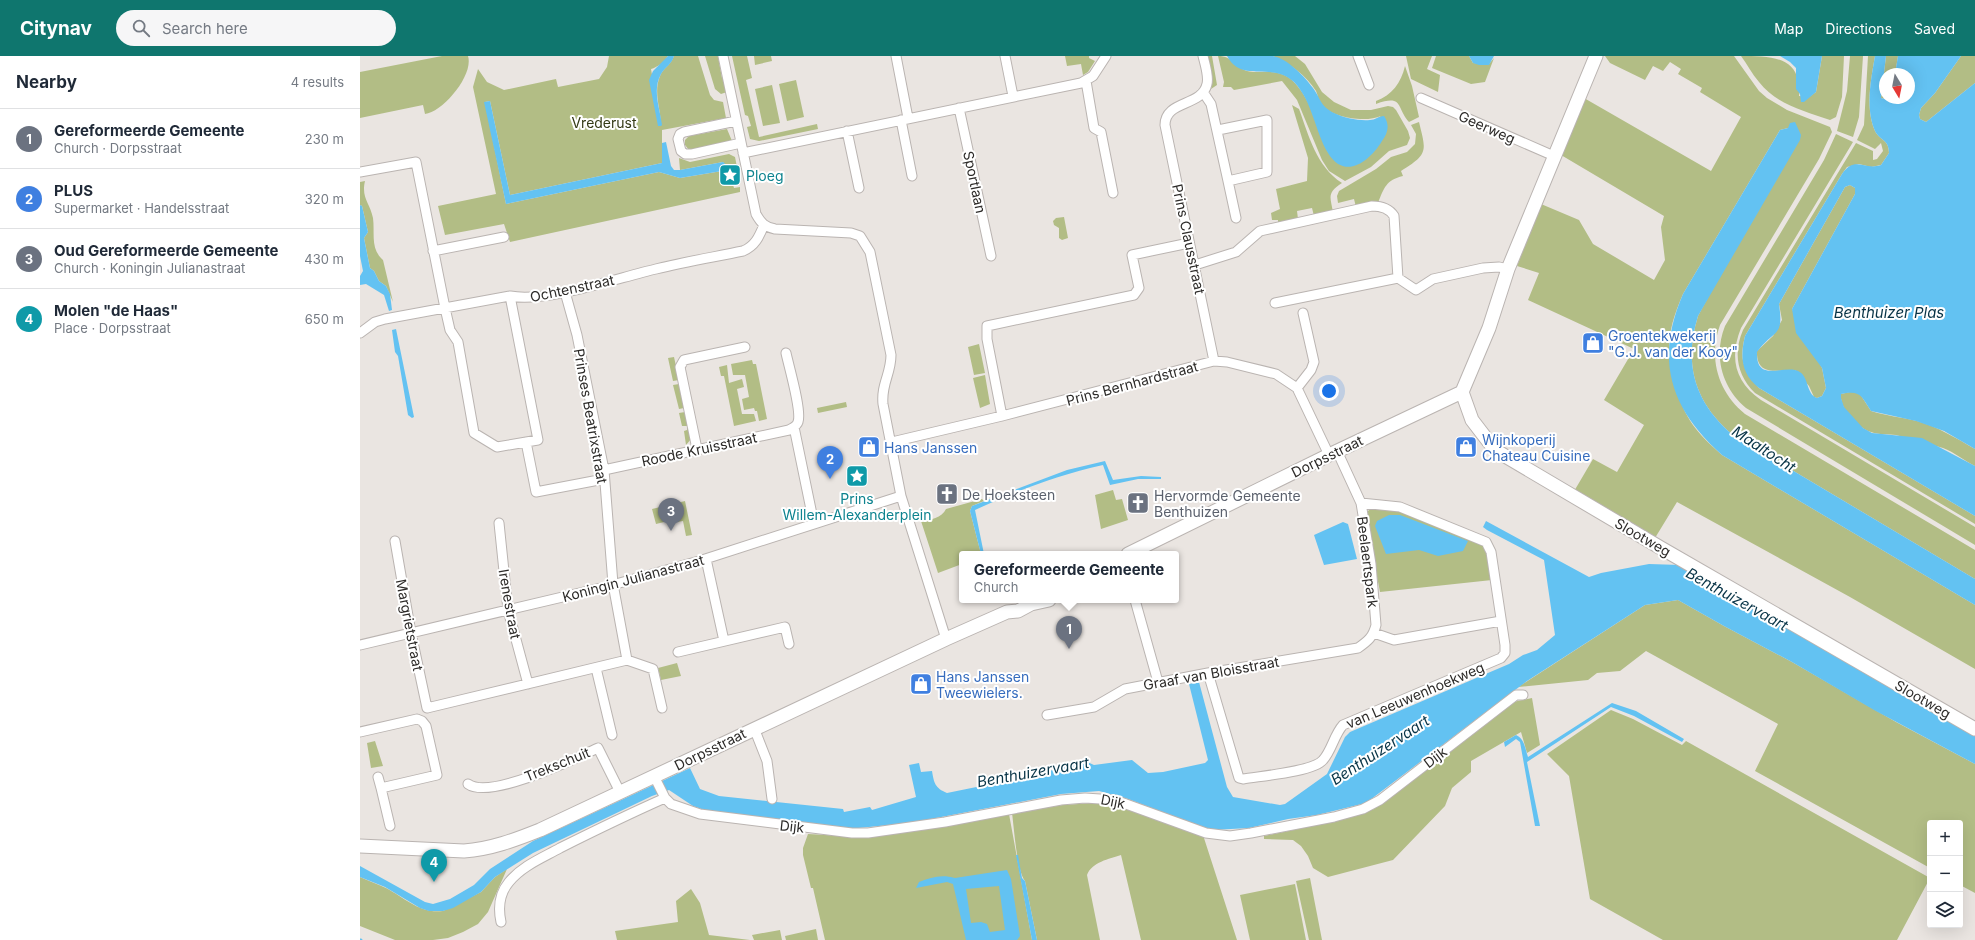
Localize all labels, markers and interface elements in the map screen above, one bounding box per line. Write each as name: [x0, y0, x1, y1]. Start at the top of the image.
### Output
search box: [116, 10, 396, 46]
text: Citynav: [20, 17, 92, 40]
icon: search: [130, 17, 152, 39]
text: Search here: [162, 19, 248, 38]
text: Map: [1774, 20, 1803, 37]
text: Directions: [1825, 20, 1892, 37]
text: Saved: [1914, 20, 1955, 37]
north arrow: [1879, 68, 1915, 104]
text: Nearby: [16, 72, 77, 92]
text: 4 results: [291, 74, 344, 90]
street label: Geerweg: [1456, 107, 1518, 147]
park label: Vrederust: [571, 114, 637, 131]
text: Gereformeerde Gemeente: [54, 121, 245, 140]
text: 1: [26, 131, 32, 147]
text: 230 m: [305, 131, 344, 147]
text: Church · Dorpsstraat: [54, 140, 182, 156]
street label: Sportlaan: [960, 149, 990, 215]
place icon: Ploeg: [717, 162, 743, 188]
place label: Ploeg: [746, 167, 783, 184]
text: PLUS: [54, 181, 93, 200]
street label: Prins Clausstraat: [1169, 182, 1209, 296]
text: 2: [25, 191, 33, 207]
text: 320 m: [305, 191, 344, 207]
text: Supermarket · Handelsstraat: [54, 200, 229, 216]
text: Oud Gereformeerde Gemeente: [54, 241, 278, 260]
text: 3: [25, 251, 33, 267]
text: 430 m: [304, 251, 344, 267]
text: Church · Koningin Julianastraat: [54, 260, 245, 276]
street label: Ochtenstraat: [528, 271, 616, 305]
text: Molen "de Haas": [54, 301, 178, 320]
water label: Benthuizer Plas: [1834, 303, 1944, 322]
text: 4: [25, 311, 33, 327]
text: 650 m: [305, 311, 344, 327]
text: Place · Dorpsstraat: [54, 320, 171, 336]
place label: Groentekwekerij "G.J. van der Kooy": [1608, 327, 1738, 360]
shop icon: Groentekwekerij "G.J. van der Kooy": [1580, 330, 1606, 356]
street label: Prinses Beatrixstraat: [571, 347, 611, 485]
street label: Prins Bernhardstraat: [1064, 357, 1200, 409]
your location: [1319, 381, 1339, 401]
water label: Maaltocht: [1729, 421, 1800, 477]
street label: Roode Kruisstraat: [640, 428, 759, 470]
street label: Dorpsstraat: [1288, 431, 1366, 481]
place label: Wijnkoperij Chateau Cuisine: [1482, 431, 1590, 464]
shop icon: Hans Janssen: [856, 434, 882, 460]
shop icon: Wijnkoperij Chateau Cuisine: [1453, 434, 1479, 460]
place label: Hans Janssen: [884, 439, 977, 456]
pin: 2: [817, 446, 843, 479]
place icon: Prins Willem-Alexanderplein: [844, 463, 870, 489]
church icon: De Hoeksteen: [934, 481, 960, 507]
place label: De Hoeksteen: [962, 486, 1055, 503]
place label: Hervormde Gemeente Benthuizen: [1154, 487, 1301, 520]
place label: Prins Willem-Alexanderplein: [782, 490, 932, 523]
church icon: Hervormde Gemeente Benthuizen: [1125, 490, 1151, 516]
pin: 3: [658, 498, 684, 531]
street label: Slootweg: [1612, 514, 1674, 560]
street label: Beelaertspark: [1354, 515, 1382, 609]
street label: Koningin Julianastraat: [560, 551, 706, 605]
popup: [959, 551, 1179, 603]
text: Gereformeerde Gemeente: [974, 560, 1164, 579]
water label: Benthuizervaart: [1683, 563, 1792, 635]
street label: Irenestraat: [495, 568, 525, 641]
street label: Margrietstraat: [393, 578, 427, 673]
text: Church: [974, 579, 1018, 595]
pin: 1: [1056, 616, 1082, 649]
street label: Graaf van Bloisstraat: [1142, 653, 1281, 693]
street label: van Leeuwenhoekweg: [1343, 658, 1487, 732]
place label: Hans Janssen Tweewielers.: [936, 668, 1029, 701]
shop icon: Hans Janssen Tweewielers.: [908, 671, 934, 697]
street label: Slootweg: [1892, 676, 1954, 722]
water label: Benthuizervaart: [1327, 711, 1434, 789]
street label: Dorpsstraat: [671, 724, 749, 774]
street label: Trekschuit: [522, 743, 593, 785]
street label: Dijk: [1420, 743, 1450, 771]
water label: Benthuizervaart: [975, 753, 1092, 791]
street label: Dijk: [1099, 790, 1127, 812]
street label: Dijk: [779, 816, 805, 836]
map controls: [1927, 820, 1963, 928]
button: +: [1927, 820, 1963, 856]
pin: 4: [421, 849, 447, 882]
button: −: [1927, 856, 1963, 892]
button: layers: [1927, 892, 1963, 928]

